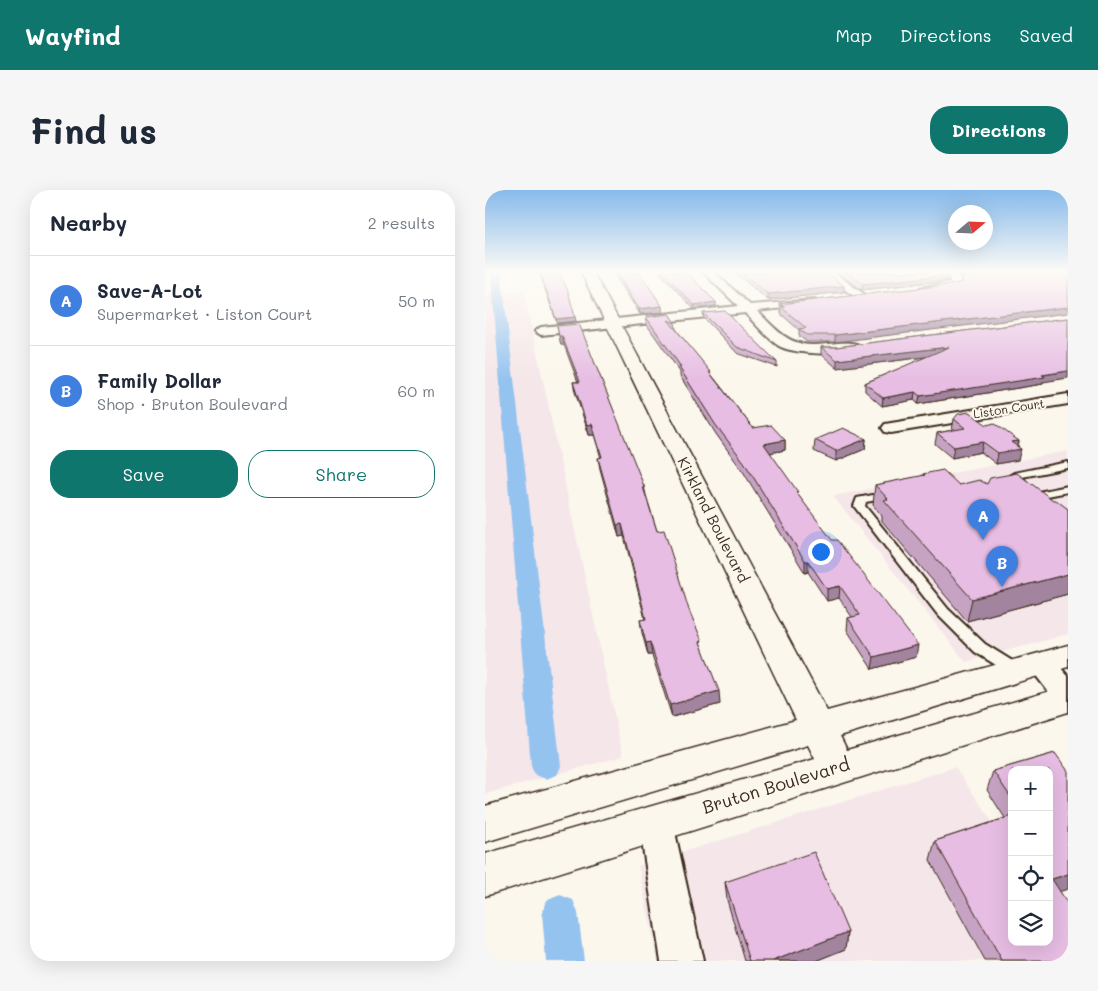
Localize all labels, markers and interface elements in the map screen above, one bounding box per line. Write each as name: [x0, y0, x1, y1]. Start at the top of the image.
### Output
text: Wayfind: [25, 20, 121, 51]
text: Map: [835, 23, 872, 47]
text: Directions: [900, 23, 992, 47]
text: Saved: [1020, 23, 1073, 47]
button: Directions: [930, 106, 1068, 154]
text: Find us: [30, 107, 157, 153]
north arrow: [948, 205, 993, 250]
text: Nearby: [50, 209, 127, 236]
text: 2 results: [368, 212, 435, 233]
text: Save-A-Lot: [97, 278, 202, 303]
text: A: [60, 290, 72, 311]
text: 50 m: [398, 290, 435, 311]
text: Supermarket · Liston Court: [97, 303, 312, 324]
text: Family Dollar: [97, 368, 222, 393]
text: B: [61, 380, 71, 401]
text: 60 m: [398, 380, 435, 401]
text: Shop · Bruton Boulevard: [97, 393, 288, 414]
street label: Liston Court: [972, 394, 1046, 422]
button: Save: [50, 450, 238, 498]
button: Share: [248, 450, 435, 498]
street label: Kirkland Boulevard: [673, 453, 754, 586]
pin: A: [967, 499, 999, 540]
your location: [808, 539, 834, 565]
pin: B: [986, 546, 1018, 587]
street label: Bruton Boulevard: [699, 751, 852, 819]
map controls: [1008, 766, 1053, 946]
button: +: [1008, 766, 1053, 811]
button: −: [1008, 811, 1053, 856]
button: locate: [1008, 856, 1053, 901]
button: layers: [1008, 901, 1053, 946]

